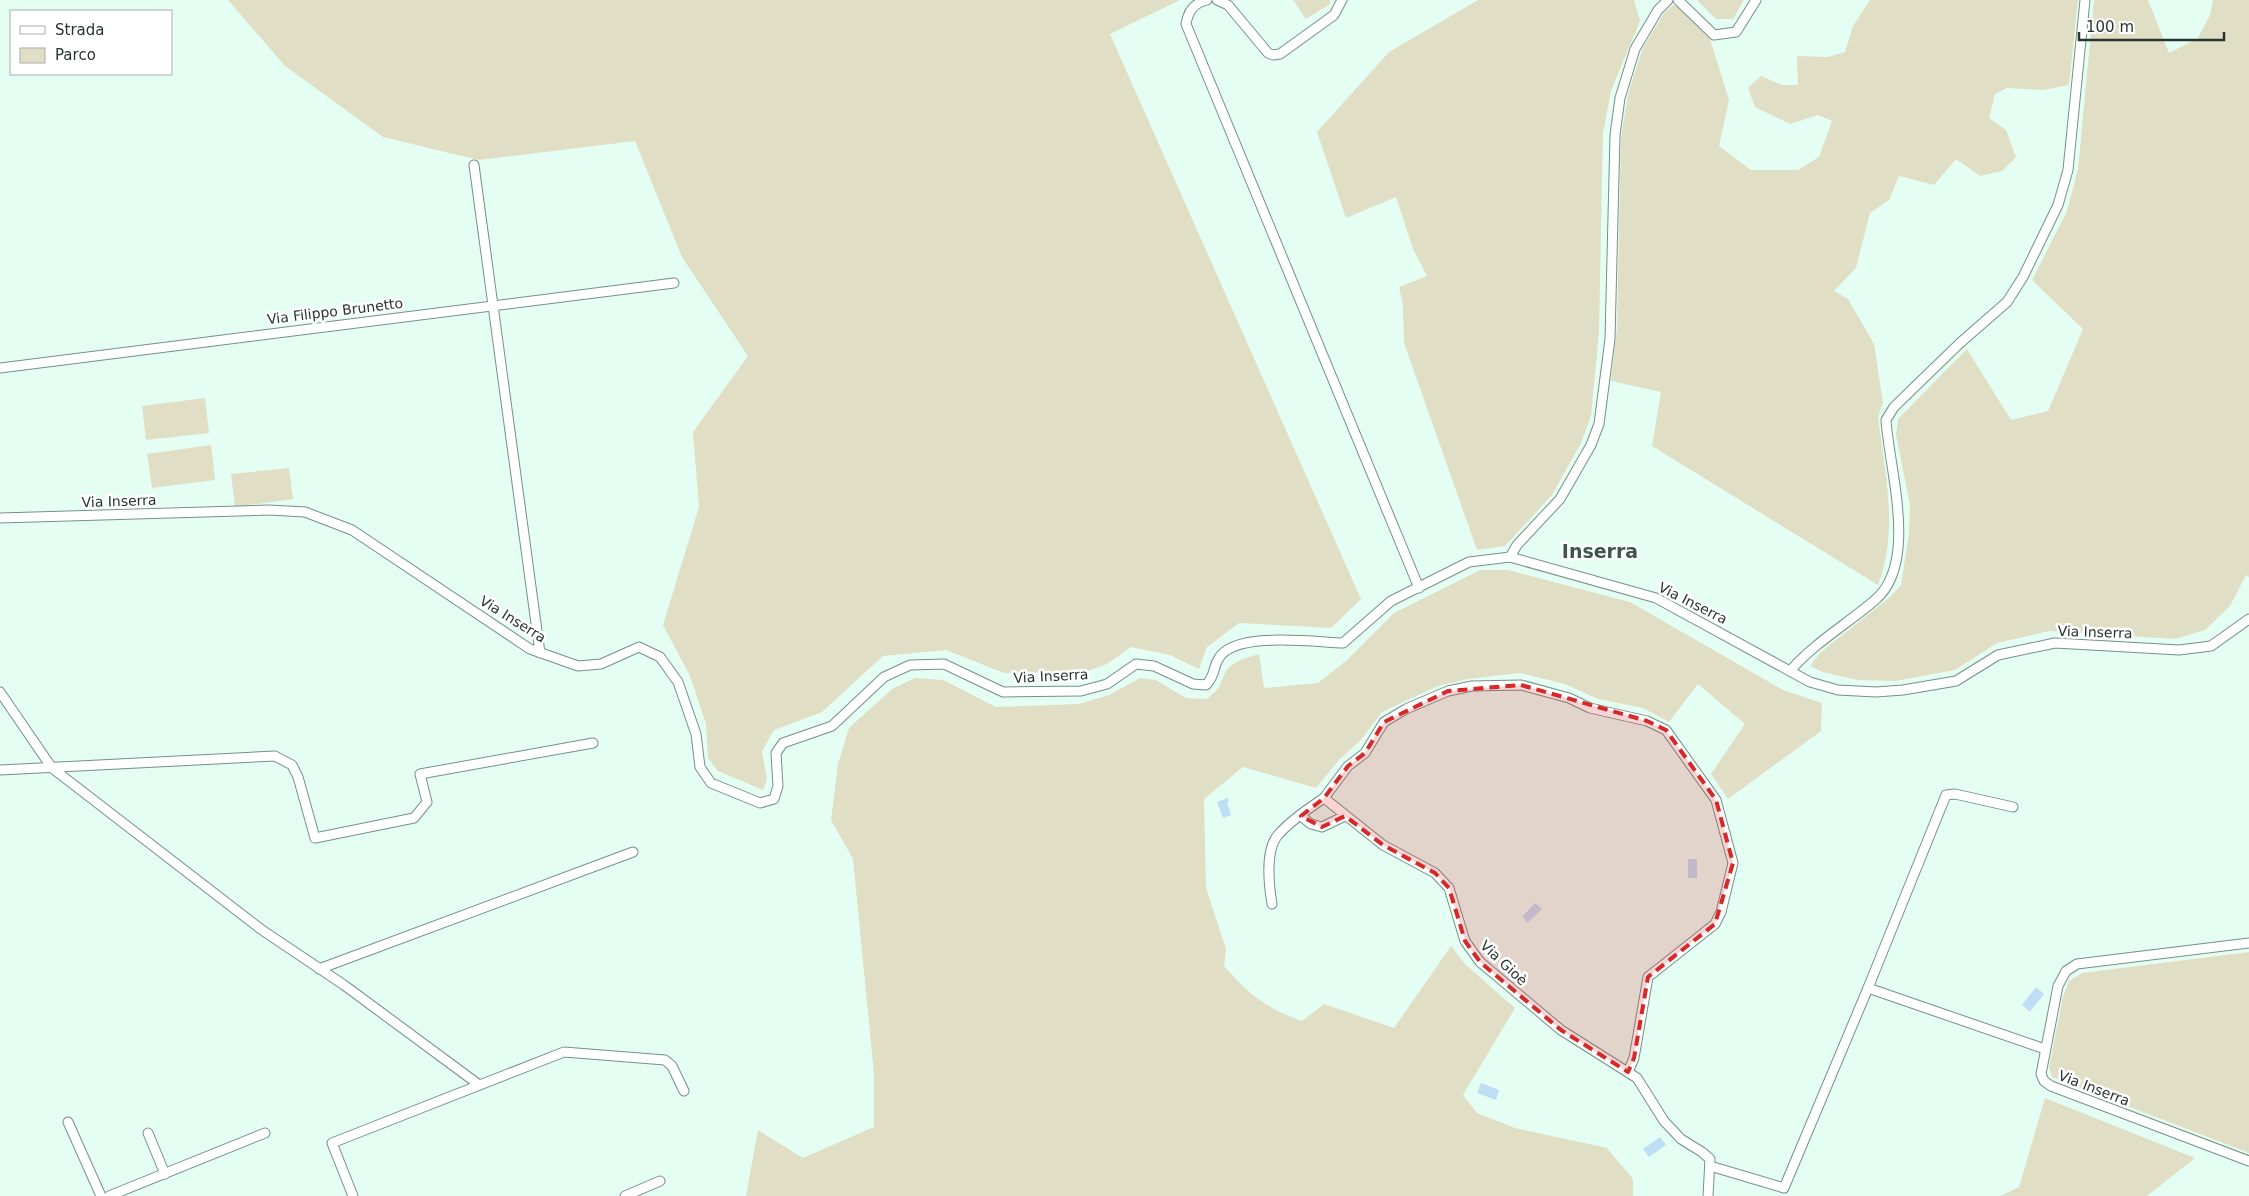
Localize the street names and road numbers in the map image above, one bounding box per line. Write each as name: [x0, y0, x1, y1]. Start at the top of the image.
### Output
street label: Via Filippo Brunetto: [266, 295, 404, 327]
street label: Via Inserra: [81, 492, 157, 510]
street label: Via Inserra: [1656, 579, 1730, 627]
street label: Via Inserra: [477, 592, 549, 646]
street label: Via Inserra: [2057, 623, 2133, 641]
street label: Via Inserra: [1013, 666, 1089, 686]
street label: Via Gioè: [1477, 937, 1531, 989]
street label: Via Inserra: [2056, 1067, 2132, 1109]

